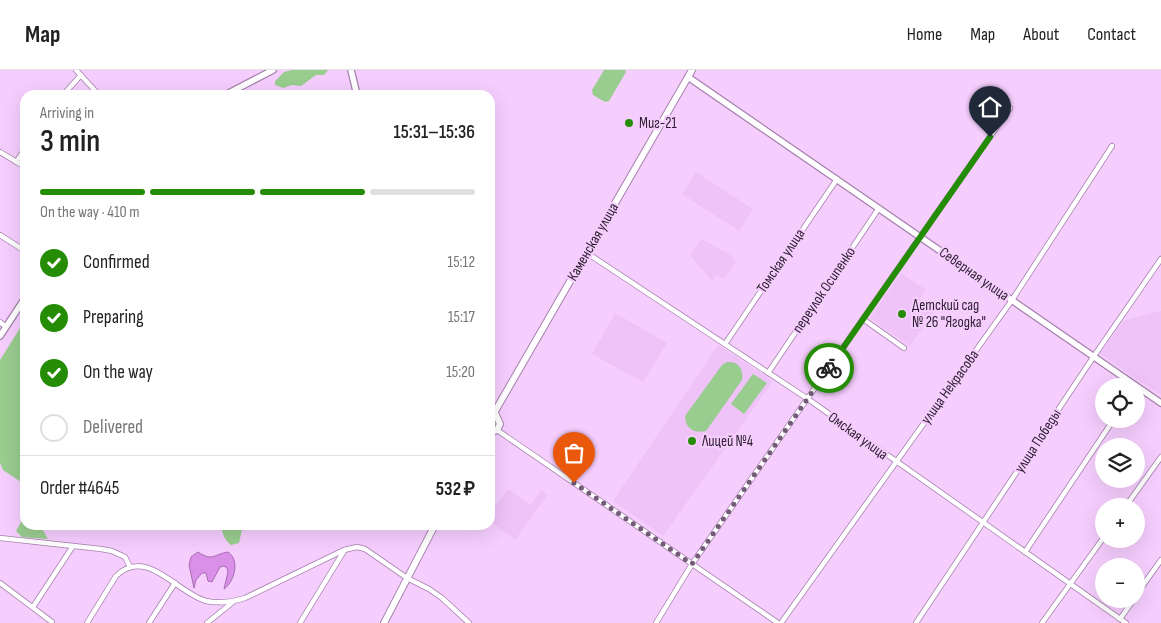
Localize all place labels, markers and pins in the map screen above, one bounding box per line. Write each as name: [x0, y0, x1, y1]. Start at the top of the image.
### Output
pin: [969, 86, 1011, 137]
place label: Миг-21: [639, 114, 677, 133]
marker: Миг-21: [623, 117, 635, 129]
place label: Детский сад № 26 "Ягодка": [912, 296, 986, 332]
marker: Детский сад № 26 "Ягодка": [896, 308, 908, 320]
pin: [553, 432, 595, 483]
place label: Лицей №4: [701, 432, 753, 451]
marker: Лицей №4: [686, 435, 698, 447]

